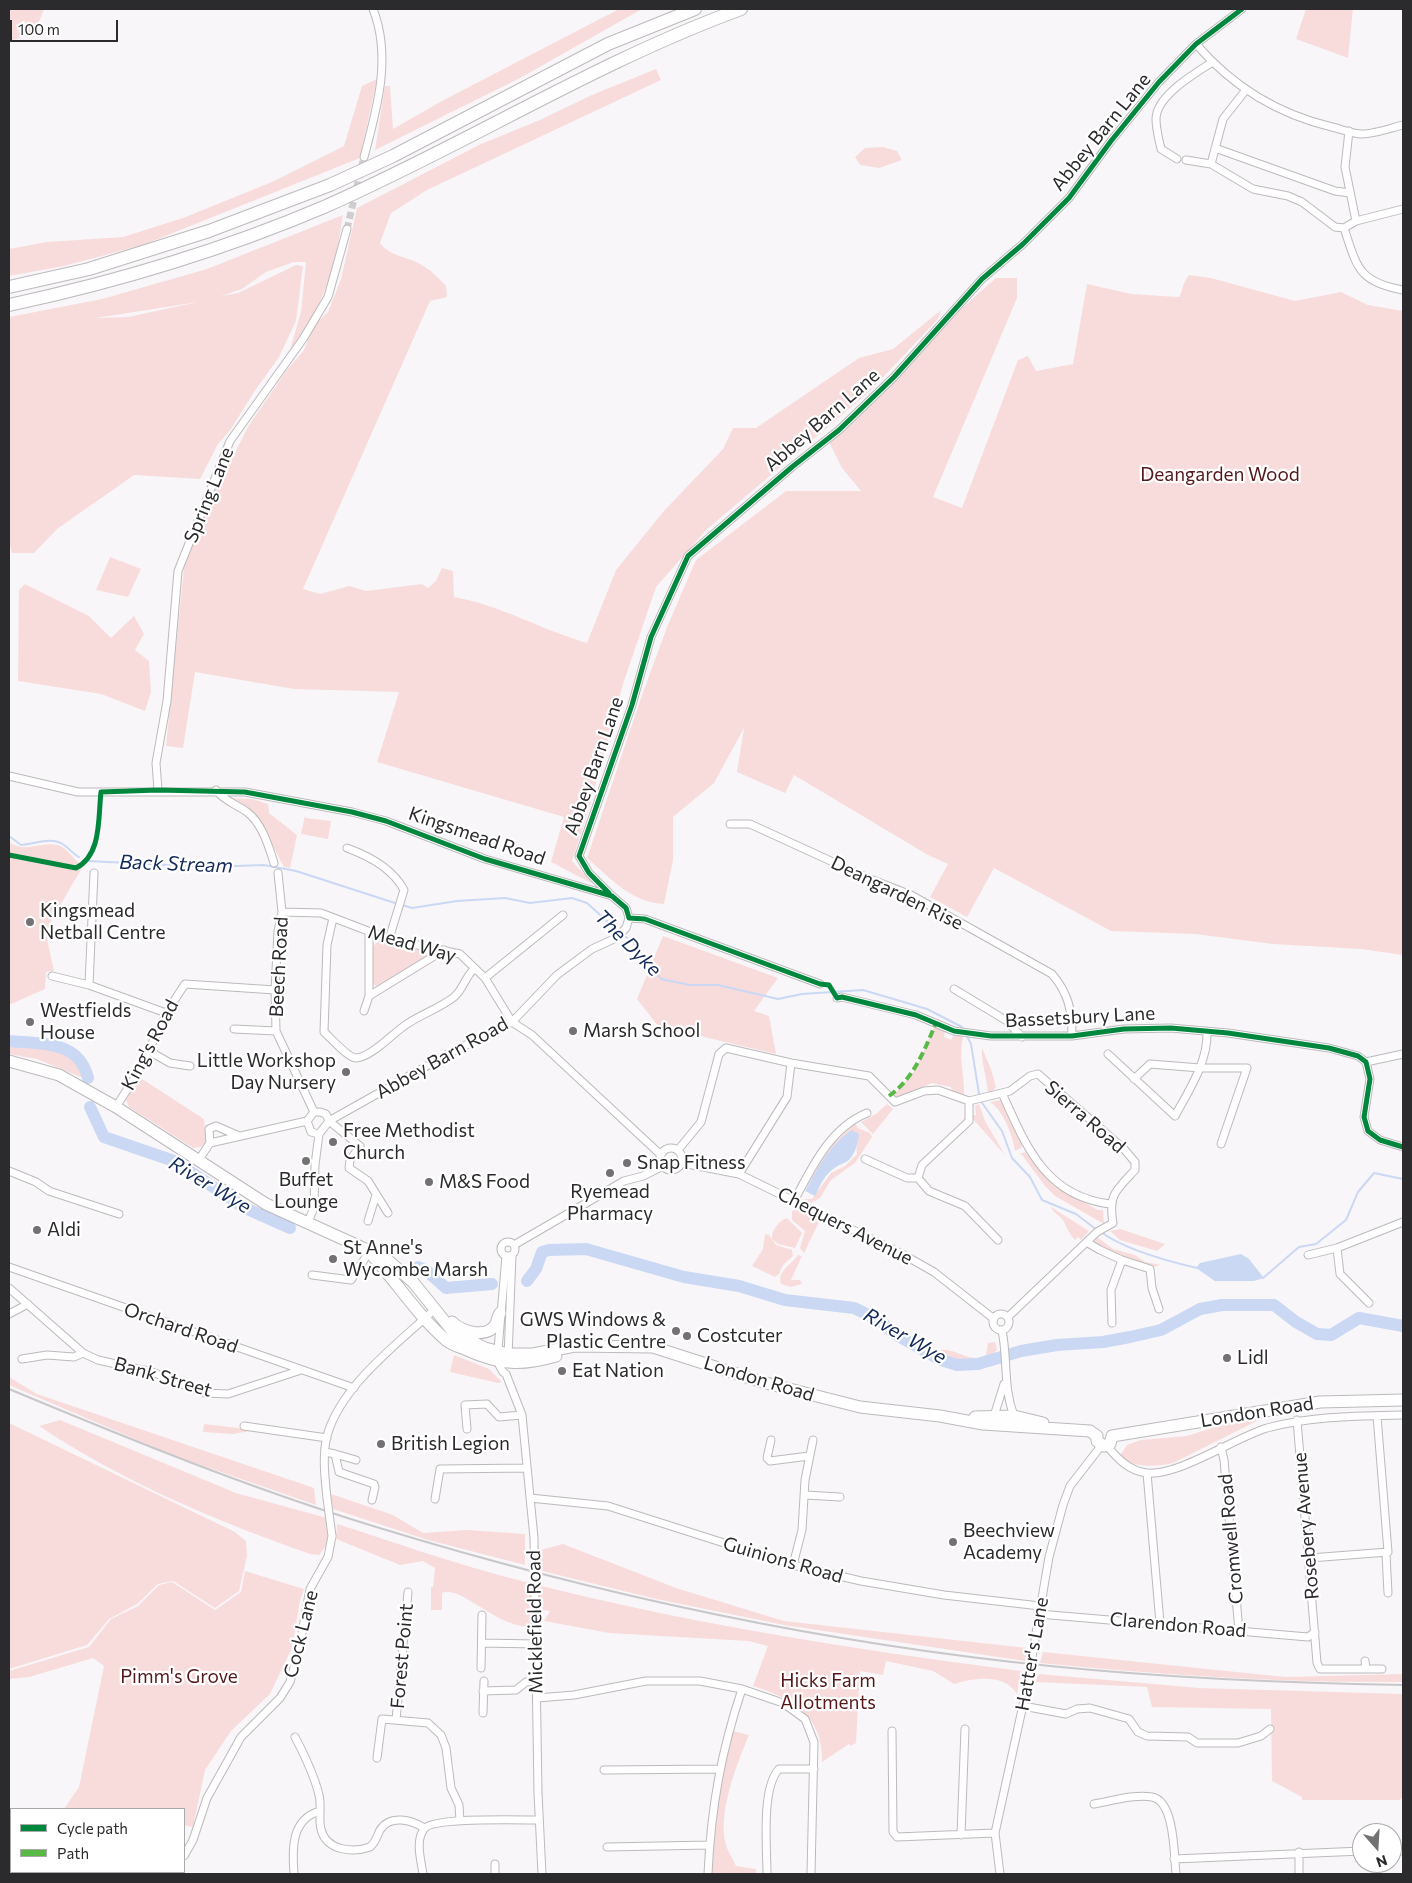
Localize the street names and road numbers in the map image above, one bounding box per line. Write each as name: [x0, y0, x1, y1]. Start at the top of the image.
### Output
street label: Abbey Barn Lane: [1047, 69, 1155, 195]
street label: Abbey Barn Lane: [760, 364, 884, 476]
street label: Spring Lane: [179, 444, 239, 546]
street label: Abbey Barn Lane: [560, 694, 628, 838]
street label: Kingsmead Road: [406, 802, 548, 870]
street label: Deangarden Rise: [827, 851, 967, 935]
street label: Beech Road: [265, 916, 293, 1018]
street label: Mead Way: [365, 921, 459, 967]
street label: King's Road: [117, 996, 183, 1094]
street label: Bassetsbury Lane: [1004, 1002, 1156, 1032]
street label: Abbey Barn Road: [372, 1012, 512, 1104]
street label: Sierra Road: [1040, 1076, 1130, 1158]
street label: Chequers Avenue: [774, 1182, 916, 1270]
street label: Orchard Road: [121, 1298, 241, 1358]
street label: London Road: [701, 1351, 817, 1407]
street label: Bank Street: [111, 1352, 215, 1402]
street label: London Road: [1199, 1392, 1315, 1432]
street label: Rosebery Avenue: [1288, 1451, 1324, 1601]
street label: Cromwell Road: [1214, 1473, 1248, 1605]
street label: Guinions Road: [720, 1532, 846, 1588]
street label: Micklefield Road: [522, 1550, 548, 1694]
street label: Cock Lane: [279, 1588, 323, 1680]
street label: Hatter's Lane: [1011, 1595, 1053, 1713]
street label: Forest Point: [386, 1602, 418, 1710]
street label: Clarendon Road: [1109, 1608, 1247, 1642]

